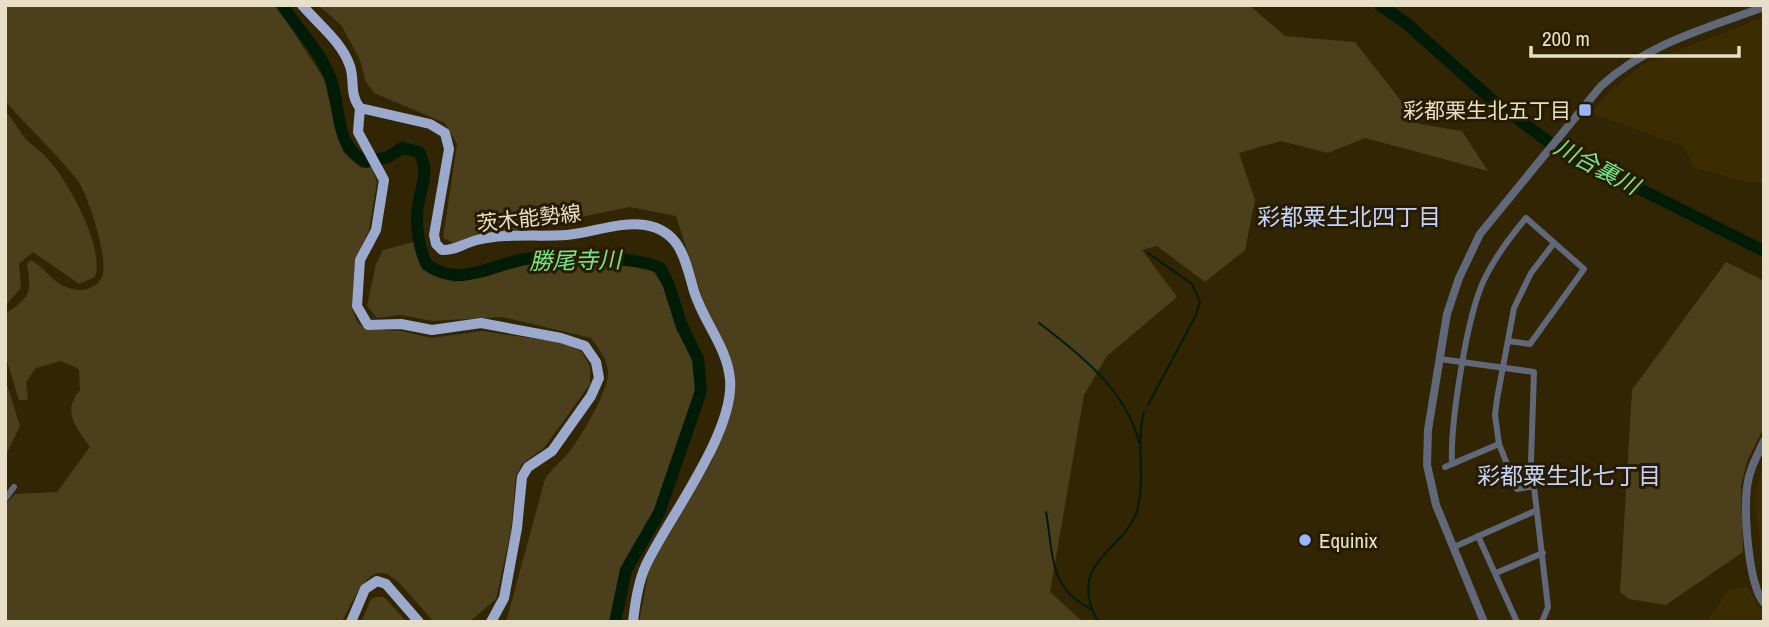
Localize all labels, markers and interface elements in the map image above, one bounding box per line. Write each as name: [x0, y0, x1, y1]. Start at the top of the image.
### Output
scale bar: [1531, 14, 1739, 58]
text: 200 m: [1542, 24, 1590, 53]
place label: 彩都栗生北五丁目: [1403, 96, 1571, 125]
marker: 彩都栗生北五丁目: [1577, 102, 1593, 118]
water label: 川合裏川: [1549, 131, 1648, 203]
street label: 茨木能勢線: [475, 198, 583, 238]
district label: 彩都粟生北四丁目: [1257, 201, 1441, 232]
water label: 勝尾寺川: [529, 244, 624, 276]
district label: 彩都粟生北七丁目: [1477, 460, 1661, 491]
place label: Equinix: [1319, 526, 1378, 555]
marker: Equinix: [1297, 532, 1313, 548]

